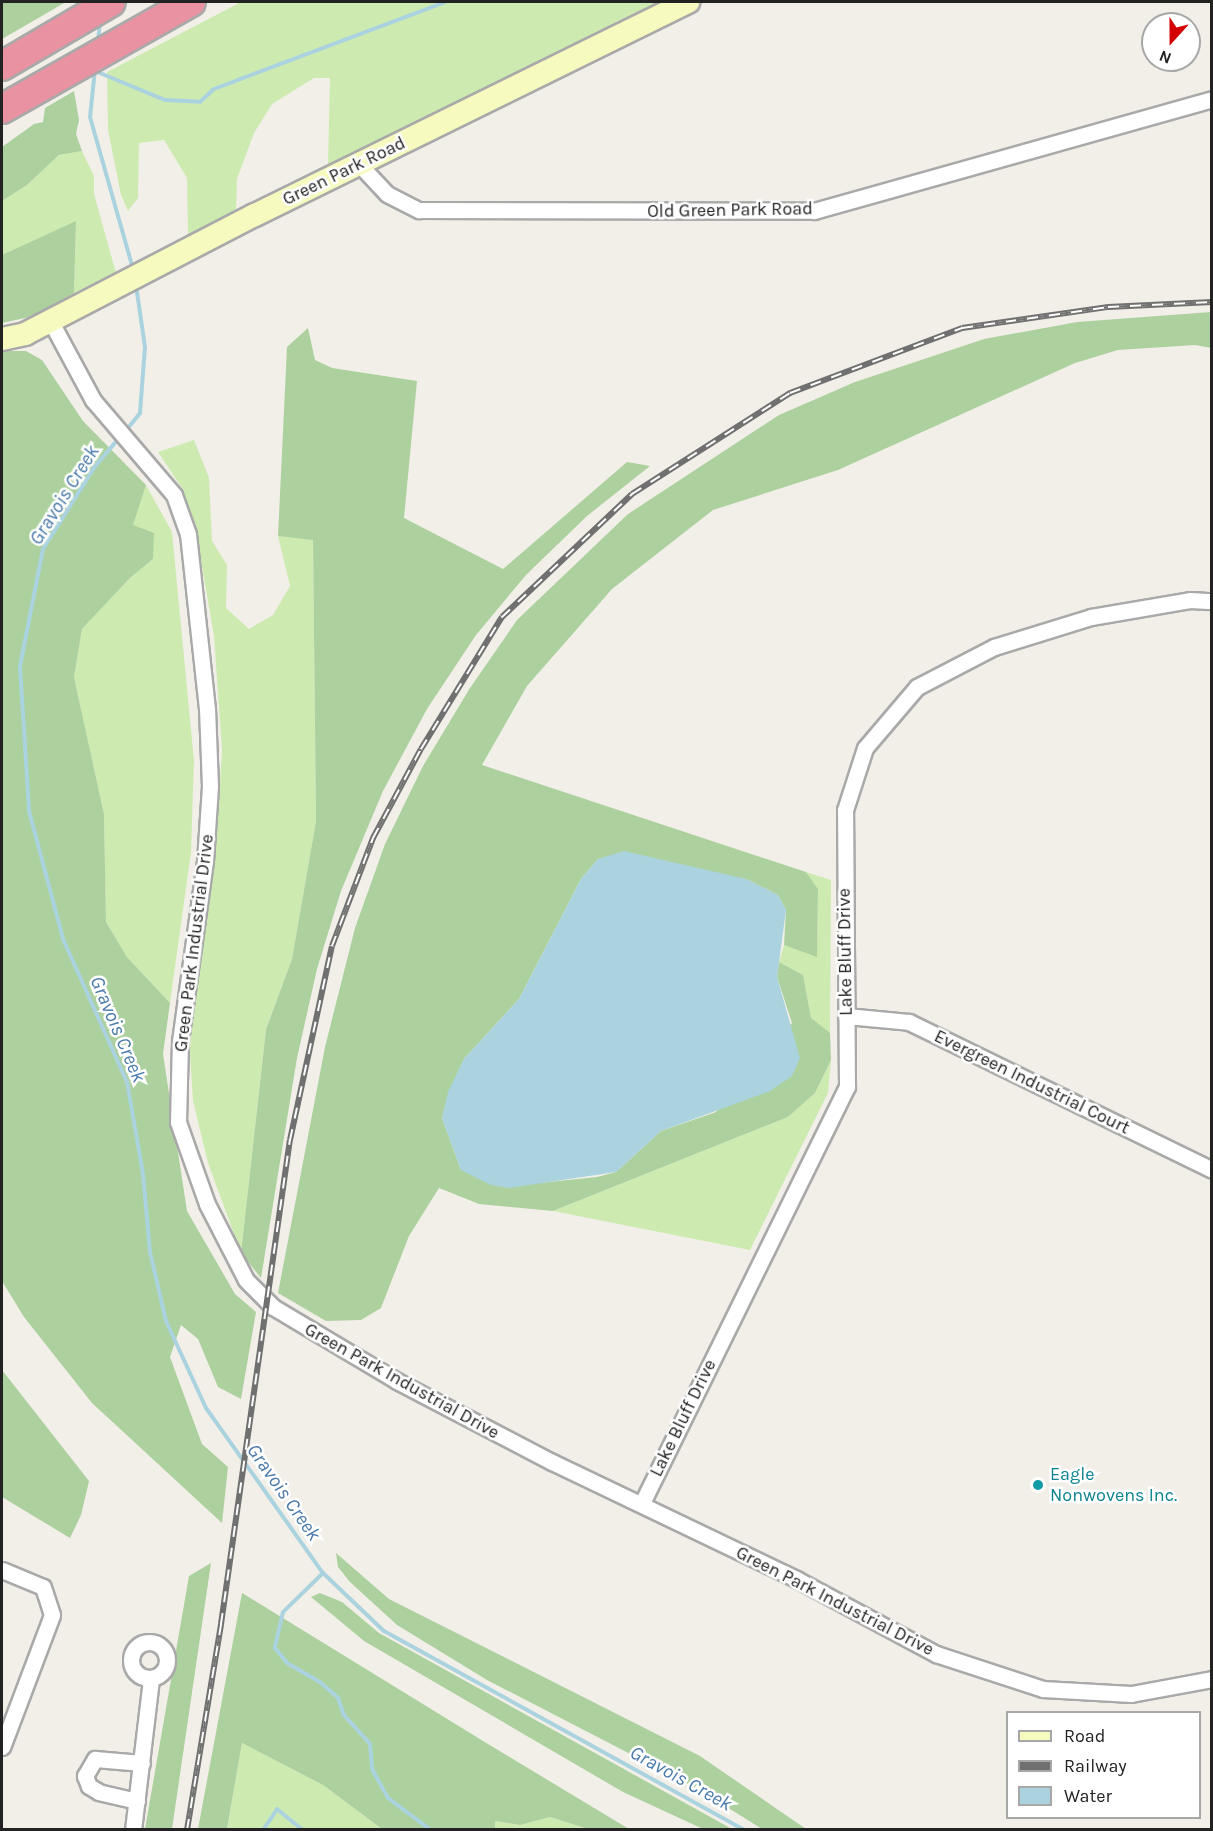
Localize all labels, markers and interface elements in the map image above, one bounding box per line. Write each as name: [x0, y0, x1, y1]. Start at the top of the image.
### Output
north arrow: [1141, 12, 1201, 72]
text: N: [1156, 46, 1174, 68]
street label: Green Park Road: [279, 132, 409, 210]
street label: Old Green Park Road: [647, 198, 813, 222]
water label: Gravois Creek: [24, 441, 104, 549]
street label: Green Park Industrial Drive: [170, 833, 218, 1053]
street label: Lake Bluff Drive: [833, 888, 857, 1016]
water label: Gravois Creek: [85, 972, 151, 1086]
street label: Evergreen Industrial Court: [931, 1025, 1133, 1139]
street label: Green Park Industrial Drive: [301, 1318, 503, 1444]
street label: Lake Bluff Drive: [645, 1356, 721, 1480]
water label: Gravois Creek: [242, 1439, 326, 1545]
place label: Eagle Nonwovens Inc.: [1050, 1464, 1177, 1506]
marker: Eagle Nonwovens Inc.: [1031, 1478, 1045, 1492]
street label: Green Park Industrial Drive: [732, 1542, 938, 1660]
legend: [1006, 1711, 1201, 1819]
text: Road: [1064, 1725, 1105, 1747]
water label: Gravois Creek: [626, 1740, 736, 1816]
text: Railway: [1064, 1755, 1127, 1777]
text: Water: [1064, 1785, 1112, 1807]

